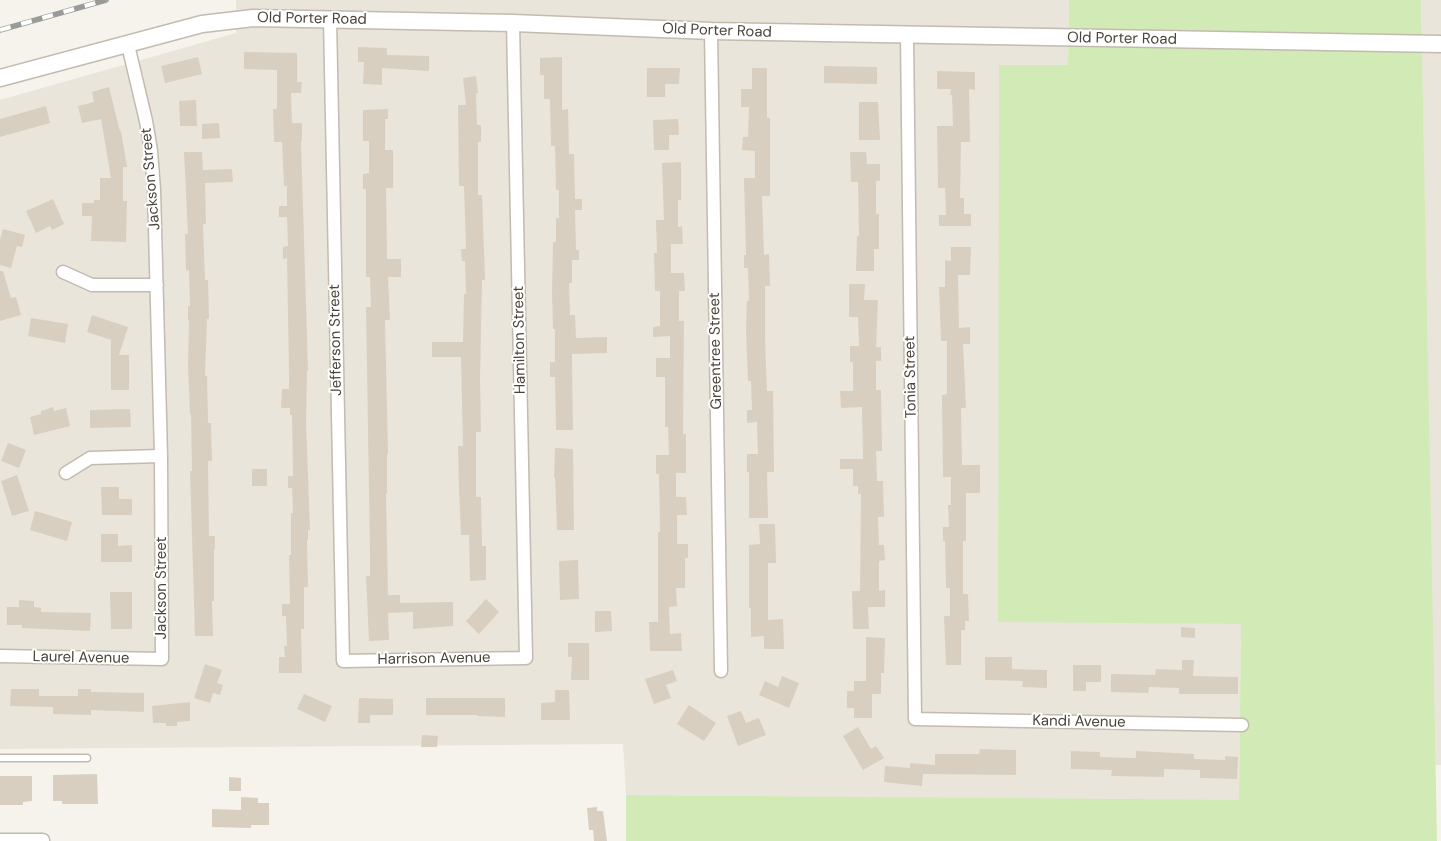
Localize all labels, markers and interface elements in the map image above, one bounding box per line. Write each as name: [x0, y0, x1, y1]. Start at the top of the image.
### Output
street label: Old Porter Road: [257, 9, 367, 29]
street label: Old Porter Road: [662, 20, 772, 42]
street label: Old Porter Road: [1067, 29, 1177, 49]
street label: Jackson Street: [138, 127, 164, 231]
street label: Jefferson Street: [326, 284, 346, 396]
street label: Hamilton Street: [510, 286, 530, 394]
street label: Greentree Street: [706, 292, 726, 410]
street label: Tonia Street: [901, 335, 921, 419]
street label: Jackson Street: [153, 537, 171, 639]
street label: Laurel Avenue: [32, 648, 130, 668]
street label: Harrison Avenue: [377, 649, 491, 669]
street label: Kandi Avenue: [1032, 712, 1126, 732]

